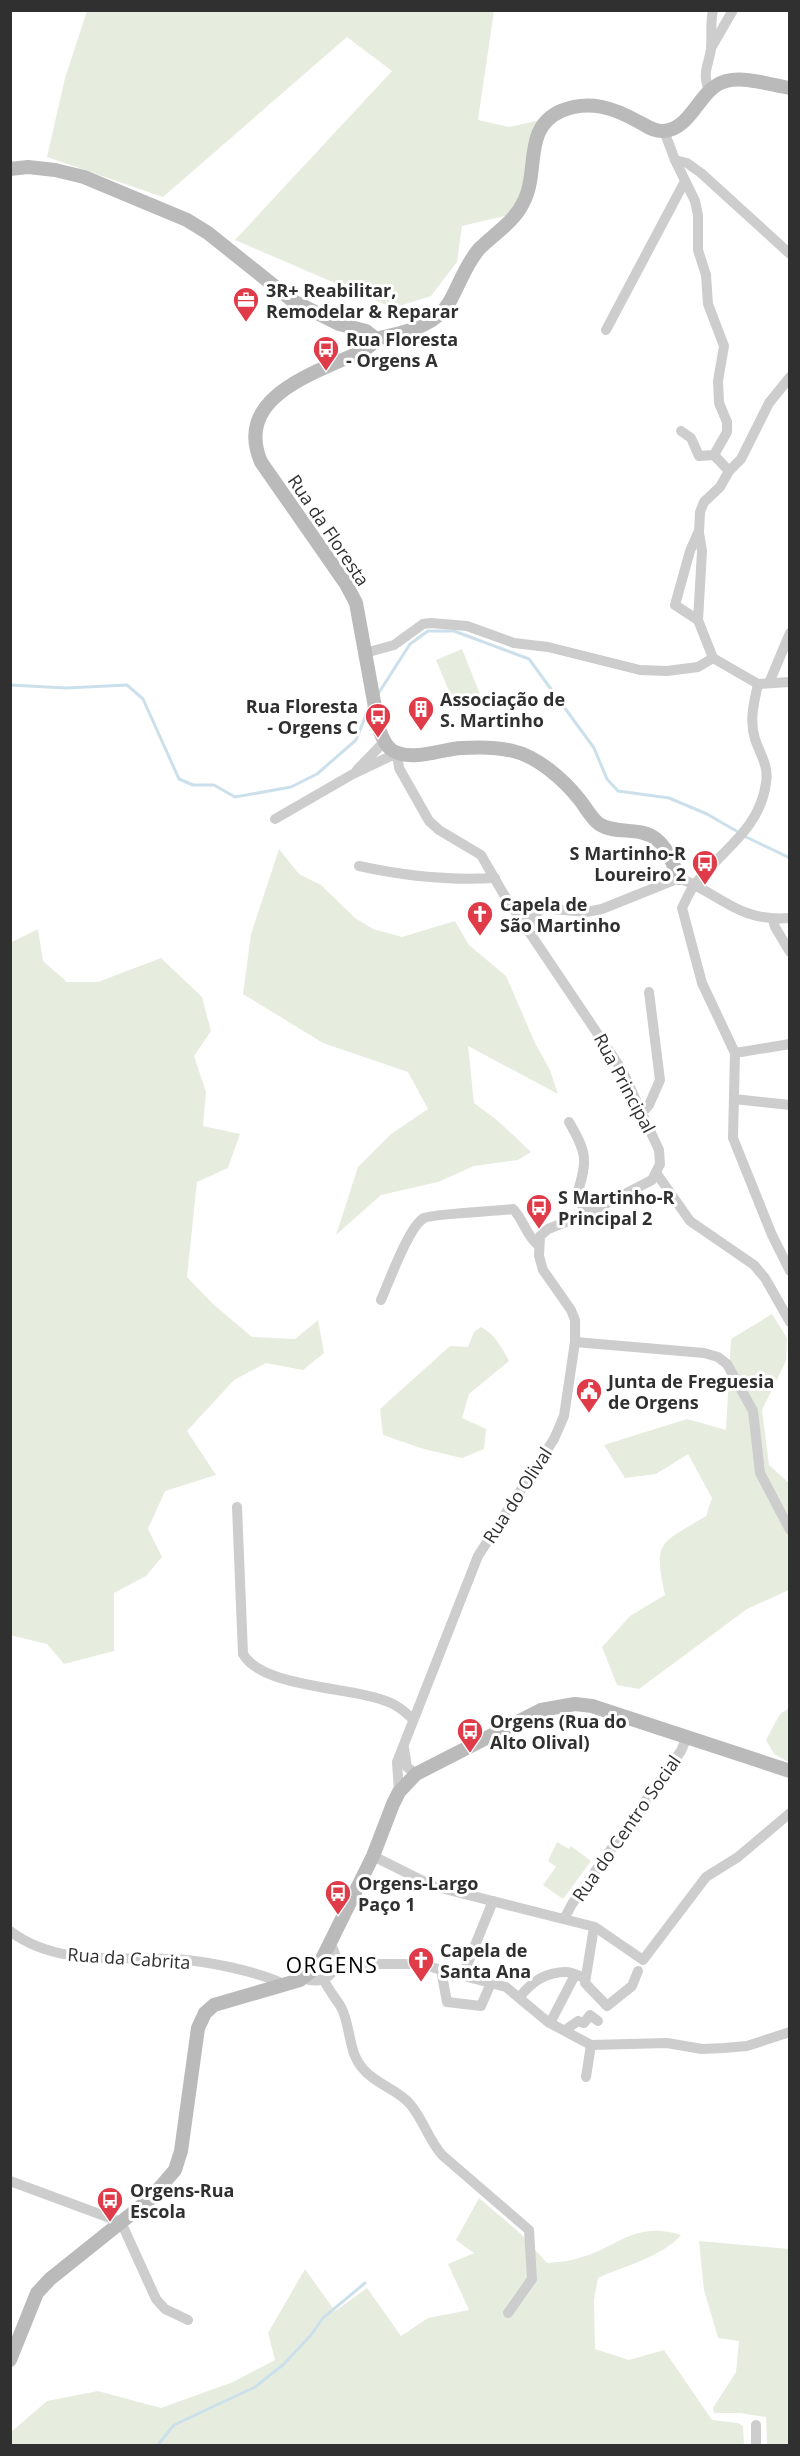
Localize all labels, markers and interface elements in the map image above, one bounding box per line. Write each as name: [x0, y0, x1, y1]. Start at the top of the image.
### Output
place label: 3R+ Reabilitar, Remodelar & Reparar: [266, 278, 459, 323]
office icon: 3R+ Reabilitar, Remodelar & Reparar: [231, 285, 261, 323]
place label: Rua Floresta - Orgens A: [346, 327, 458, 372]
bus stop icon: Rua Floresta - Orgens A: [311, 334, 341, 372]
street label: Rua da Floresta: [283, 470, 375, 590]
place label: Associação de S. Martinho: [440, 687, 565, 732]
place label: Rua Floresta - Orgens C: [246, 694, 358, 739]
building icon: Associação de S. Martinho: [406, 694, 436, 732]
bus stop icon: Rua Floresta - Orgens C: [363, 701, 393, 739]
place label: S Martinho-R Loureiro 2: [570, 841, 686, 886]
bus stop icon: S Martinho-R Loureiro 2: [690, 848, 720, 886]
place label: Capela de São Martinho: [500, 892, 621, 937]
church icon: Capela de São Martinho: [465, 899, 495, 937]
street label: Rua Principal: [589, 1029, 661, 1137]
place label: S Martinho-R Principal 2: [558, 1185, 675, 1230]
bus stop icon: S Martinho-R Principal 2: [524, 1192, 554, 1230]
place label: Junta de Freguesia de Orgens: [606, 1369, 774, 1414]
public building icon: Junta de Freguesia de Orgens: [574, 1376, 604, 1414]
street label: Rua do Olival: [477, 1442, 557, 1548]
place label: Orgens (Rua do Alto Olival): [490, 1709, 627, 1754]
bus stop icon: Orgens (Rua do Alto Olival): [455, 1716, 485, 1754]
street label: Rua do Centro Social: [566, 1750, 686, 1906]
place label: Orgens-Largo Paço 1: [358, 1871, 478, 1916]
bus stop icon: Orgens-Largo Paço 1: [323, 1878, 353, 1916]
place label: Capela de Santa Ana: [440, 1938, 531, 1983]
street label: Rua da Cabrita: [67, 1942, 191, 1974]
church icon: Capela de Santa Ana: [406, 1945, 436, 1983]
district label: ORGENS: [286, 1951, 378, 1979]
place label: Orgens-Rua Escola: [130, 2178, 234, 2223]
bus stop icon: Orgens-Rua Escola: [95, 2185, 125, 2223]

